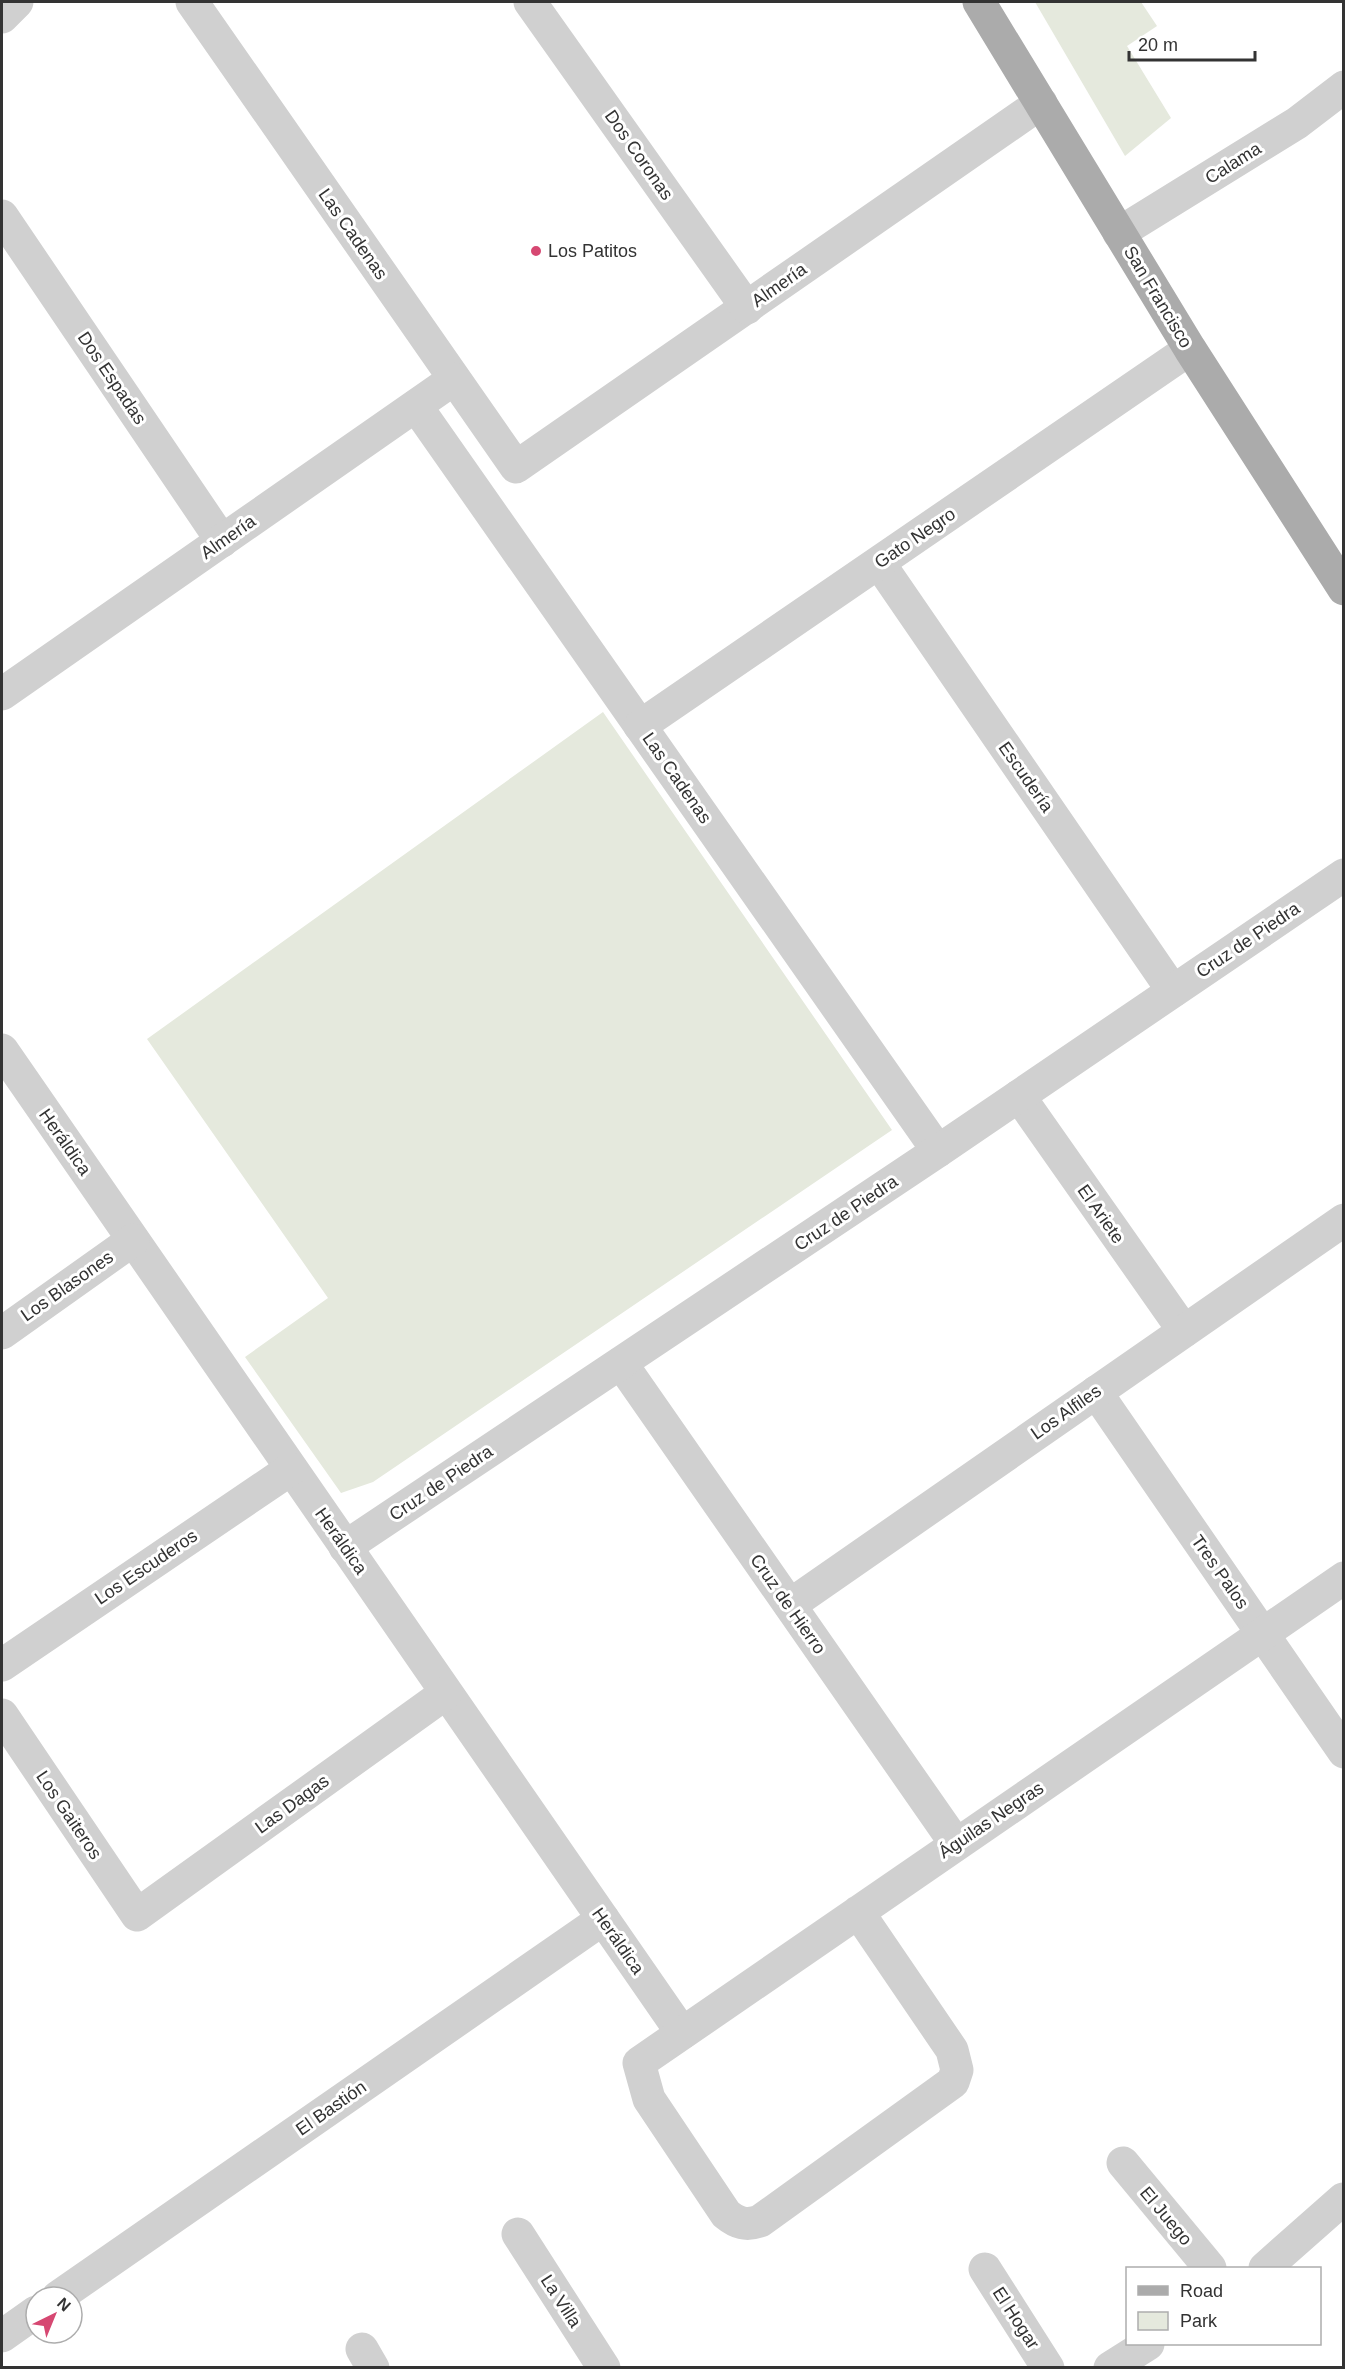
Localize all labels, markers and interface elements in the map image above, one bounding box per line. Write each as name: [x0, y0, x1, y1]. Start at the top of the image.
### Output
scale bar: [1129, 24, 1255, 62]
text: 20 m: [1138, 35, 1178, 55]
street label: Dos Coronas: [601, 106, 677, 204]
street label: Calama: [1201, 138, 1265, 188]
street label: Las Cadenas: [314, 185, 392, 283]
place label: Los Patitos: [548, 241, 637, 261]
street label: San Francisco: [1120, 243, 1196, 351]
marker: Los Patitos: [529, 244, 543, 258]
street label: Almería: [748, 258, 811, 311]
street label: Dos Espadas: [74, 328, 150, 428]
street label: Gato Negro: [871, 504, 959, 572]
street label: Almería: [197, 510, 260, 563]
street label: Las Cadenas: [638, 729, 716, 827]
street label: Escudería: [995, 738, 1058, 817]
street label: Cruz de Piedra: [1193, 898, 1304, 982]
street label: Heráldica: [35, 1105, 96, 1180]
street label: Cruz de Piedra: [791, 1171, 902, 1255]
street label: El Ariete: [1074, 1181, 1128, 1247]
street label: Los Blasones: [17, 1247, 117, 1325]
street label: Los Alfiles: [1027, 1381, 1105, 1443]
street label: Cruz de Piedra: [386, 1441, 497, 1525]
street label: Heráldica: [311, 1504, 372, 1579]
street label: Los Escuderos: [91, 1525, 201, 1609]
street label: Tres Palos: [1187, 1531, 1253, 1613]
street label: Cruz de Hierro: [746, 1550, 830, 1658]
street label: Los Gaiteros: [32, 1767, 106, 1863]
street label: Las Dagas: [251, 1771, 333, 1837]
street label: Águilas Negras: [935, 1778, 1047, 1862]
street label: Heráldica: [588, 1904, 649, 1979]
street label: El Bastión: [292, 2077, 370, 2139]
street label: El Juego: [1136, 2183, 1196, 2249]
legend: [1126, 2267, 1321, 2345]
street label: La Villa: [537, 2271, 586, 2332]
text: Road: [1180, 2281, 1223, 2301]
street label: El Hogar: [989, 2283, 1043, 2353]
north arrow: [24, 2285, 84, 2345]
text: N: [54, 2294, 74, 2315]
text: Park: [1180, 2311, 1218, 2331]

